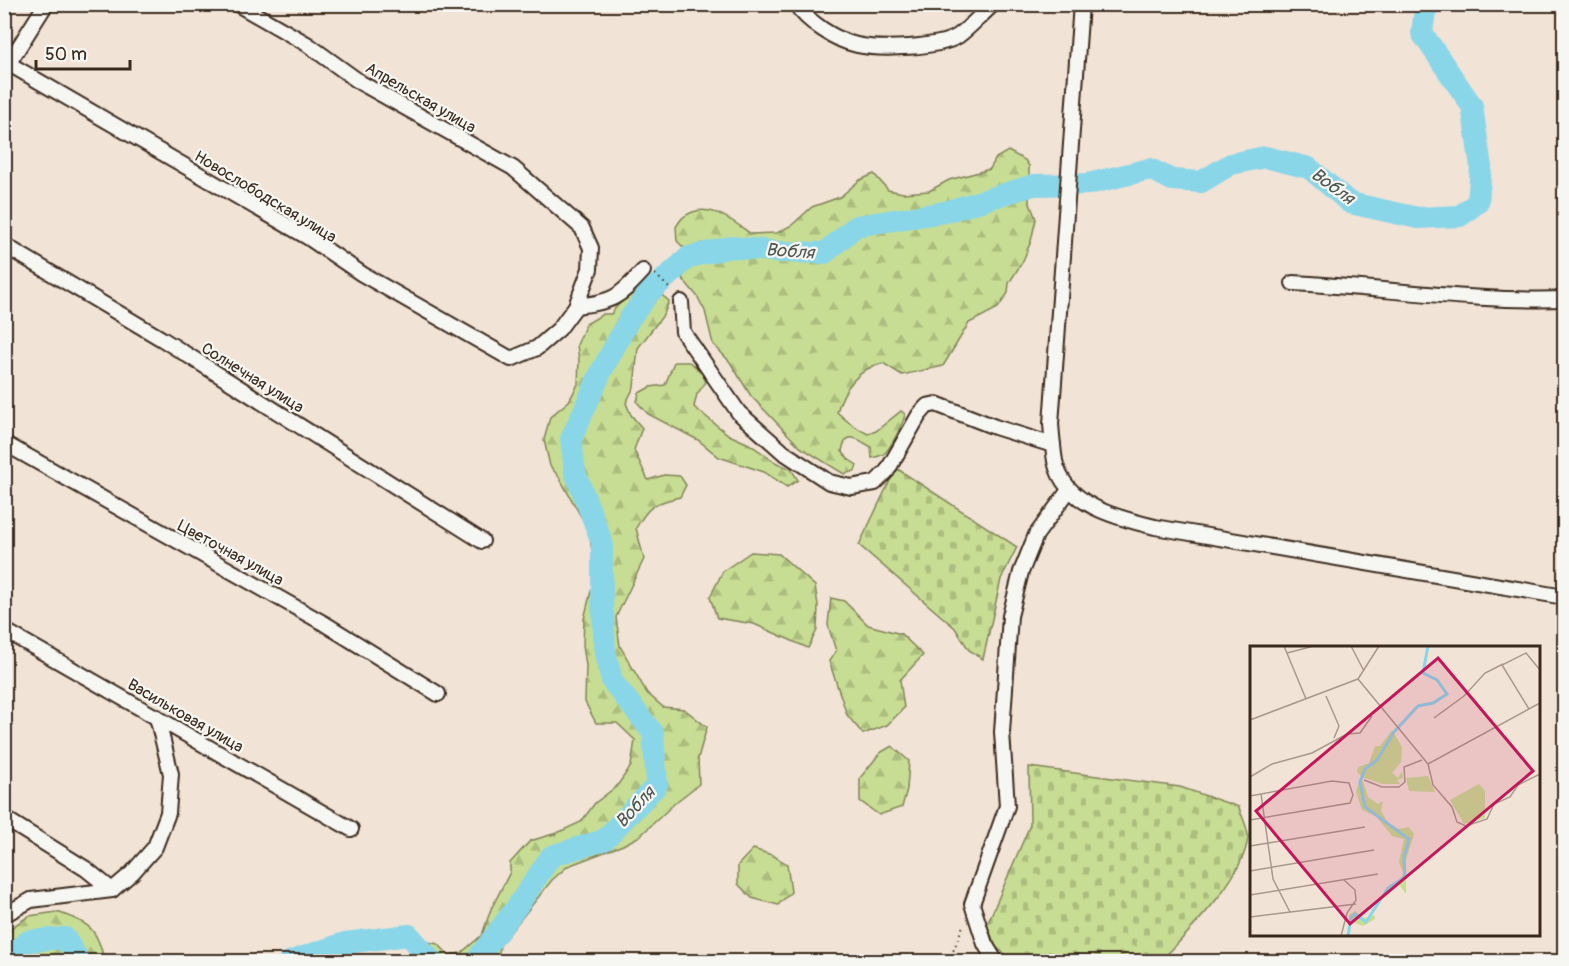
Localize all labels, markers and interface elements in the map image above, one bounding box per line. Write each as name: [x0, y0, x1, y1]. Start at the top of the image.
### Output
scale bar: [36, 33, 130, 71]
text: 50 m: [45, 43, 87, 66]
street label: Апрельская улица: [362, 58, 479, 138]
street label: Новослободская улица: [191, 146, 340, 247]
water label: Вобля: [1306, 163, 1360, 211]
water label: Вобля: [765, 238, 816, 265]
street label: Солнечная улица: [198, 338, 307, 417]
street label: Цветочная улица: [174, 516, 287, 590]
inset map: [1250, 646, 1539, 936]
street label: Васильковая улица: [124, 675, 247, 757]
water label: Вобля: [611, 781, 661, 833]

